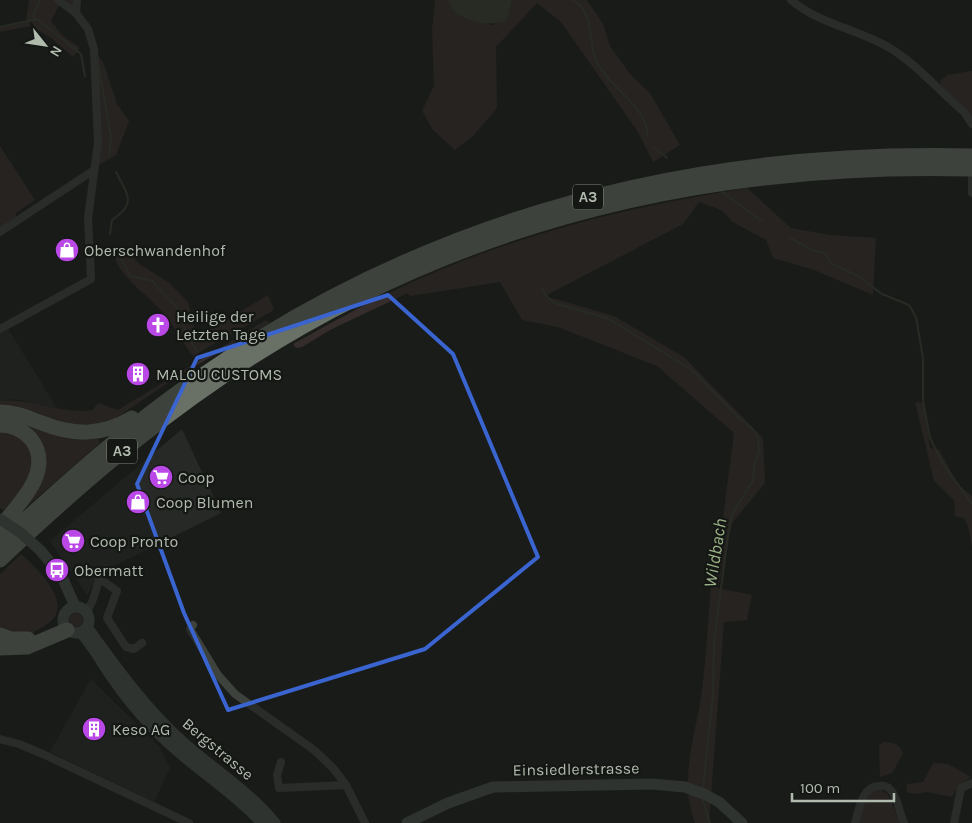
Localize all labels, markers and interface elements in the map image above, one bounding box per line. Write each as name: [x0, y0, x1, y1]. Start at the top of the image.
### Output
north arrow: [20, 20, 70, 70]
text: N: [46, 43, 66, 60]
road number: A3: [573, 184, 603, 210]
shop icon: Oberschwandenhof: [54, 237, 80, 263]
place label: Oberschwandenhof: [84, 241, 226, 260]
place label: Heilige der Letzten Tage: [176, 307, 266, 344]
church icon: Heilige der Letzten Tage: [145, 312, 171, 338]
building icon: MALOU CUSTOMS: [125, 361, 151, 387]
place label: MALOU CUSTOMS: [156, 365, 282, 384]
road number: A3: [107, 438, 137, 464]
supermarket icon: Coop: [148, 464, 174, 490]
place label: Coop: [178, 468, 215, 487]
shop icon: Coop Blumen: [125, 489, 151, 515]
place label: Coop Blumen: [156, 493, 253, 512]
water label: Wildbach: [699, 517, 731, 589]
supermarket icon: Coop Pronto: [60, 528, 86, 554]
place label: Coop Pronto: [90, 532, 178, 551]
bus stop icon: Obermatt: [44, 557, 70, 583]
place label: Obermatt: [74, 561, 144, 580]
street label: Bergstrasse: [179, 714, 257, 784]
building icon: Keso AG: [81, 716, 107, 742]
place label: Keso AG: [112, 720, 170, 739]
street label: Einsiedlerstrasse: [512, 758, 640, 780]
scale bar: [792, 770, 894, 802]
text: 100 m: [800, 779, 840, 797]

